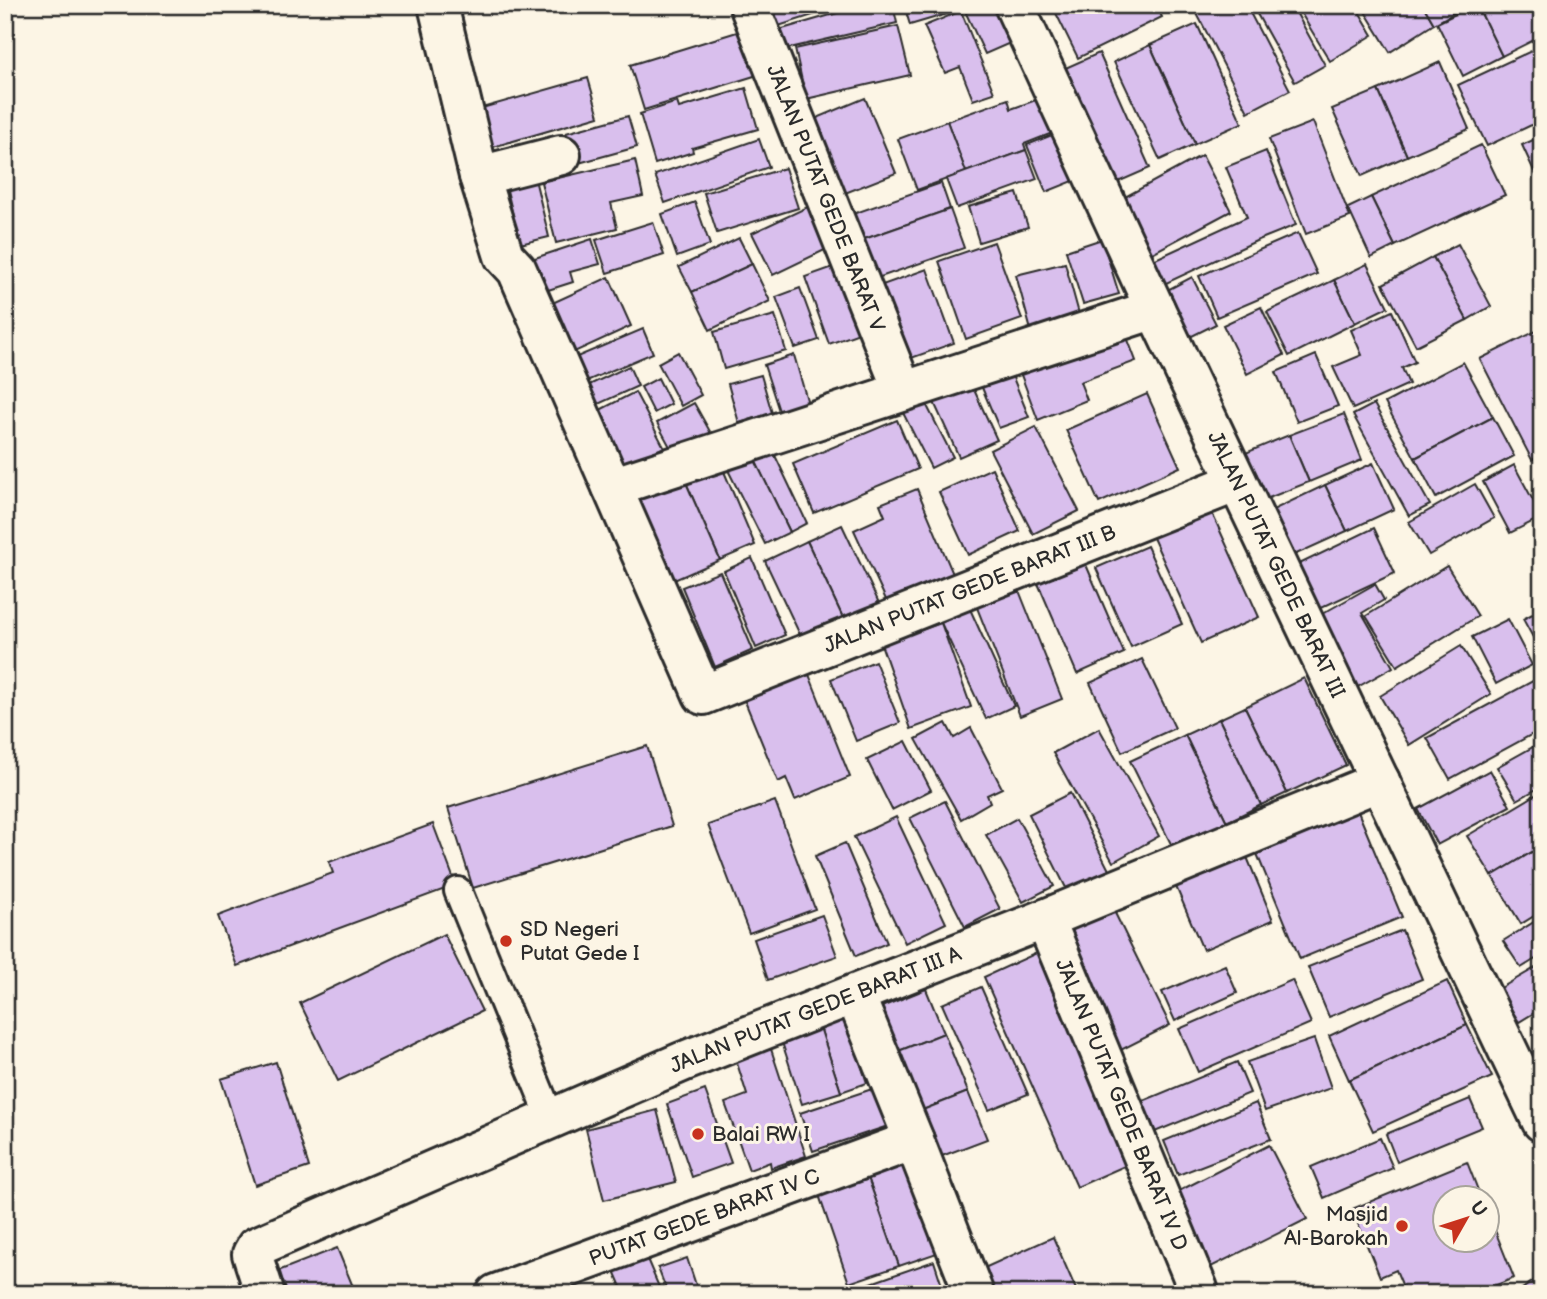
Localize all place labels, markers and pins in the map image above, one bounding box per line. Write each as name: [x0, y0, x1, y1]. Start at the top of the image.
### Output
place label: SD Negeri Putat Gede I: [520, 917, 640, 966]
marker: SD Negeri Putat Gede I: [498, 933, 514, 949]
place label: Balai RW I: [712, 1122, 810, 1147]
marker: Balai RW I: [690, 1126, 706, 1142]
place label: Masjid Al-Barokah: [1284, 1202, 1388, 1251]
marker: Masjid Al-Barokah: [1394, 1218, 1410, 1234]

